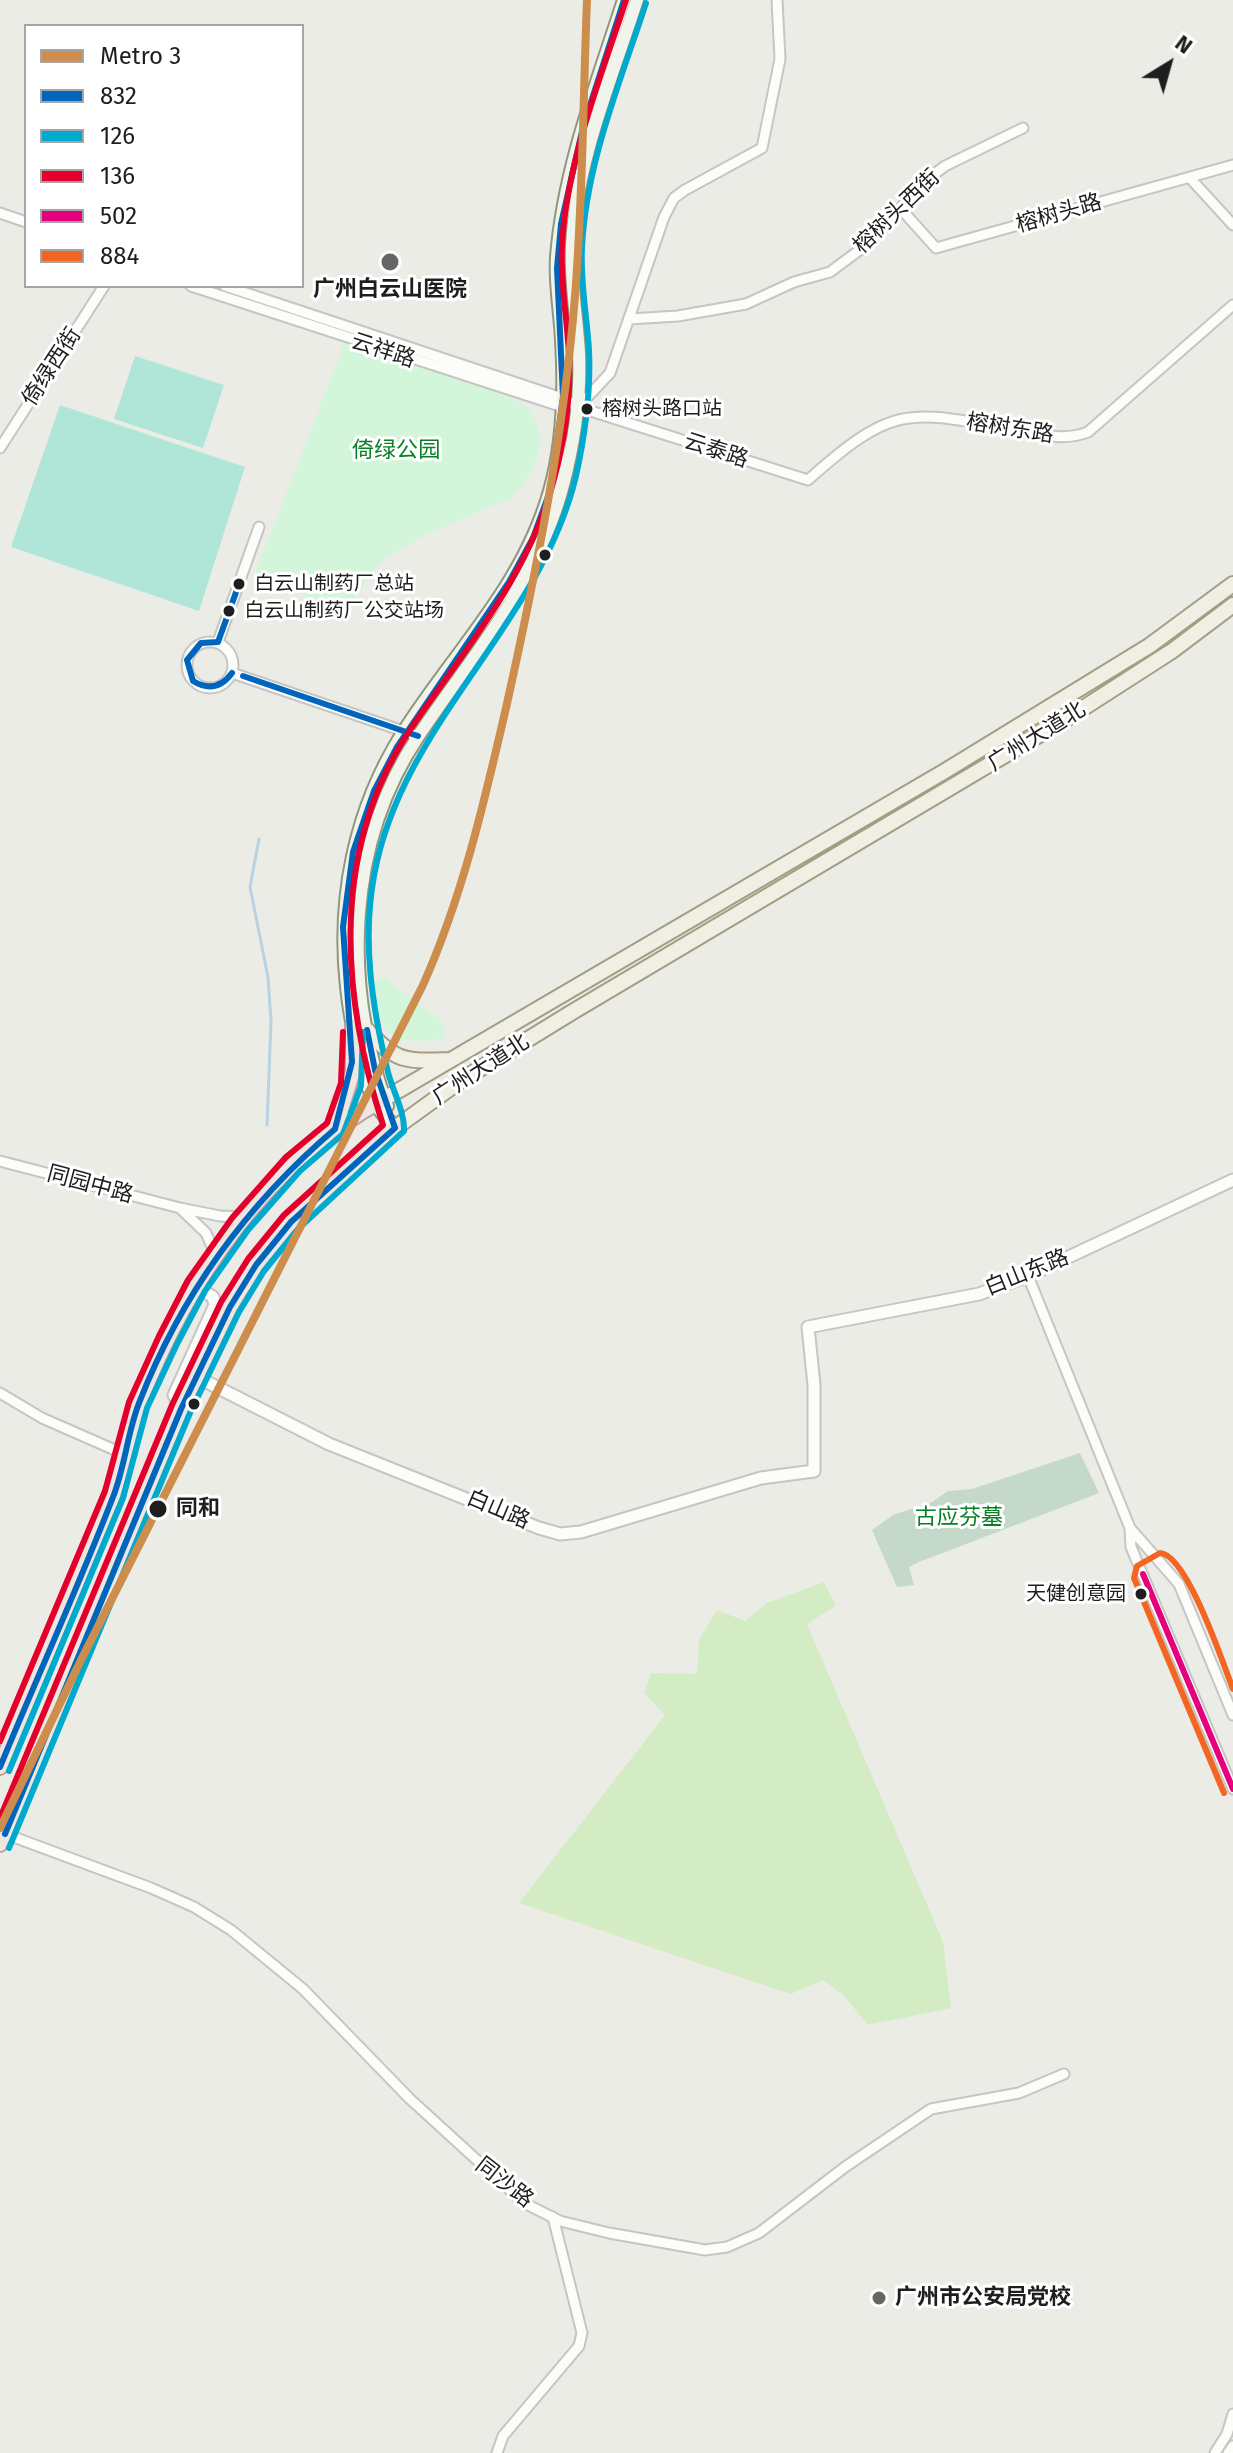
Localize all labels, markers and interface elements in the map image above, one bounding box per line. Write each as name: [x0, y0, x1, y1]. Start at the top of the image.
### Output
legend: [24, 24, 304, 288]
north arrow: [1129, 24, 1209, 104]
text: N: [1170, 29, 1198, 60]
text: Metro 3: [100, 42, 181, 70]
text: 832: [100, 82, 137, 110]
text: 126: [100, 122, 135, 150]
text: 136: [100, 162, 135, 190]
street label: 榕树头西街: [848, 164, 946, 260]
street label: 榕树头路: [1013, 189, 1105, 239]
text: 502: [100, 202, 137, 230]
text: 884: [100, 242, 139, 270]
marker: 广州白云山医院: [379, 251, 401, 273]
place label: 广州白云山医院: [313, 277, 467, 303]
street label: 倚绿西街: [17, 323, 87, 411]
street label: 云祥路: [348, 328, 418, 374]
place label: 榕树头路口站: [602, 397, 722, 421]
marker: 榕树头路口站: [579, 401, 595, 417]
street label: 榕树东路: [964, 409, 1056, 449]
street label: 云泰路: [681, 428, 751, 474]
park label: 倚绿公园: [352, 438, 440, 464]
unlabelled marker: [537, 547, 553, 563]
place label: 白云山制药厂总站: [254, 572, 414, 596]
marker: 白云山制药厂总站: [231, 576, 247, 592]
place label: 白云山制药厂公交站场: [244, 599, 444, 623]
marker: 白云山制药厂公交站场: [221, 603, 237, 619]
street label: 广州大道北: [983, 697, 1091, 777]
street label: 广州大道北: [428, 1029, 534, 1111]
street label: 同园中路: [44, 1161, 136, 1209]
street label: 白山东路: [981, 1244, 1073, 1302]
unlabelled marker: [186, 1396, 202, 1412]
street label: 白山路: [462, 1485, 534, 1535]
place label: 同和: [176, 1496, 220, 1522]
marker: 同和: [147, 1498, 169, 1520]
park label: 古应芬墓: [915, 1505, 1003, 1531]
place label: 天健创意园: [1026, 1582, 1126, 1606]
marker: 天健创意园: [1133, 1586, 1149, 1602]
street label: 同沙路: [470, 2152, 538, 2214]
place label: 广州市公安局党校: [895, 2285, 1071, 2311]
marker: 广州市公安局党校: [870, 2289, 888, 2307]

